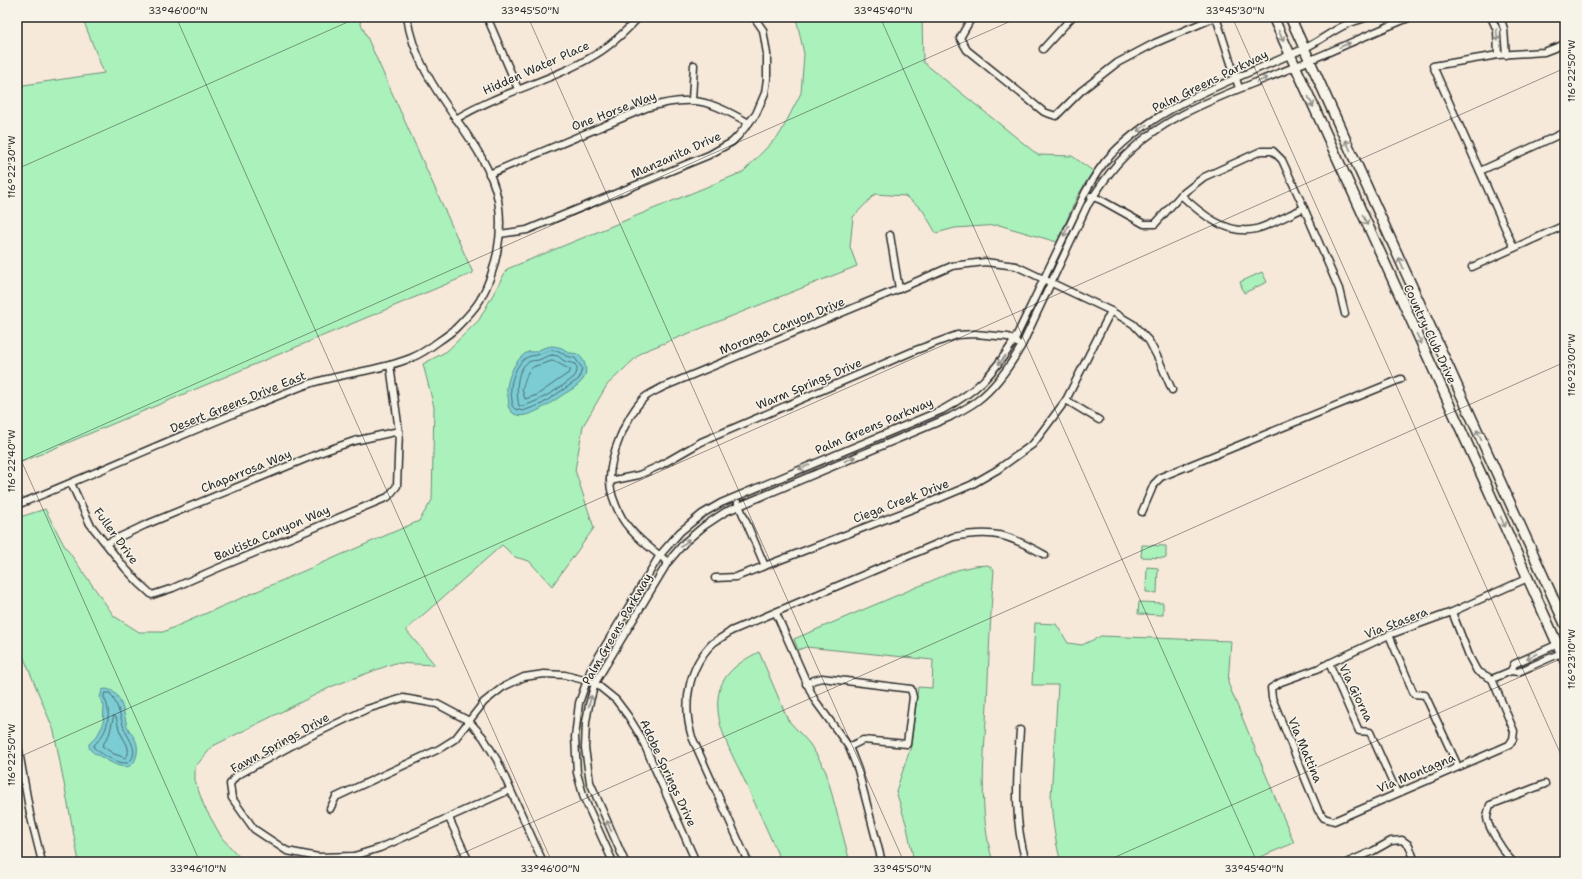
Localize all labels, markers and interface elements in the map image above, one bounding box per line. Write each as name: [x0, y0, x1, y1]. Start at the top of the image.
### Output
text: 33°46'00"N: [148, 4, 208, 17]
text: 33°45'50"N: [501, 4, 559, 17]
text: 33°45'40"N: [853, 4, 913, 17]
text: 33°45'30"N: [1205, 4, 1265, 17]
one-way arrow: [1278, 29, 1285, 41]
one-way arrow: [1493, 29, 1500, 42]
street label: Hidden Water Place: [480, 37, 592, 99]
text: 116°22'50"W: [1565, 39, 1578, 102]
one-way arrow: [1339, 41, 1351, 48]
street label: Palm Greens Parkway: [1150, 46, 1270, 116]
one-way arrow: [1255, 75, 1267, 83]
street label: One Horse Way: [569, 87, 659, 135]
one-way arrow: [1308, 96, 1315, 108]
one-way arrow: [1137, 124, 1148, 132]
street label: Manzanita Drive: [628, 128, 724, 182]
text: 116°22'30"W: [5, 135, 18, 199]
one-way arrow: [1344, 139, 1351, 151]
one-way arrow: [1362, 214, 1369, 226]
one-way arrow: [1062, 225, 1069, 237]
one-way arrow: [1397, 258, 1405, 270]
street label: Country Club Drive: [1400, 282, 1460, 387]
street label: Moronga Canyon Drive: [717, 293, 847, 358]
one-way arrow: [1416, 332, 1423, 344]
text: 116°23'00"W: [1565, 333, 1578, 397]
street label: Warm Springs Drive: [754, 354, 865, 414]
one-way arrow: [997, 354, 1006, 365]
street label: Desert Greens Drive East: [168, 367, 308, 437]
street label: Palm Greens Parkway: [813, 394, 935, 458]
text: 116°22'40"W: [5, 429, 18, 493]
one-way arrow: [1475, 429, 1482, 441]
street label: Chaparrosa Way: [198, 446, 294, 496]
one-way arrow: [843, 455, 855, 462]
one-way arrow: [799, 464, 811, 472]
street label: Ciega Creek Drive: [851, 475, 952, 527]
street label: Bautista Canyon Way: [212, 501, 332, 565]
street label: Fuller Drive: [90, 505, 142, 568]
one-way arrow: [1500, 516, 1507, 528]
one-way arrow: [680, 538, 690, 548]
street label: Palm Greens Parkway: [578, 570, 656, 688]
street label: Via Stasera: [1362, 603, 1430, 642]
text: 116°23'10"W: [1565, 628, 1578, 689]
one-way arrow: [1527, 653, 1539, 660]
street label: Via Giorna: [1335, 661, 1377, 725]
one-way arrow: [587, 695, 594, 708]
street label: Fawn Springs Drive: [228, 709, 332, 777]
street label: Via Mattina: [1284, 715, 1326, 786]
street label: Adobe Springs Drive: [636, 717, 700, 830]
text: 116°22'50"W: [5, 723, 18, 786]
street label: Via Montagna: [1375, 749, 1458, 797]
one-way arrow: [605, 821, 613, 833]
text: 33°46'10"N: [170, 862, 226, 875]
text: 33°46'00"N: [520, 862, 580, 875]
text: 33°45'50"N: [873, 862, 931, 875]
text: 33°45'40"N: [1224, 862, 1284, 875]

